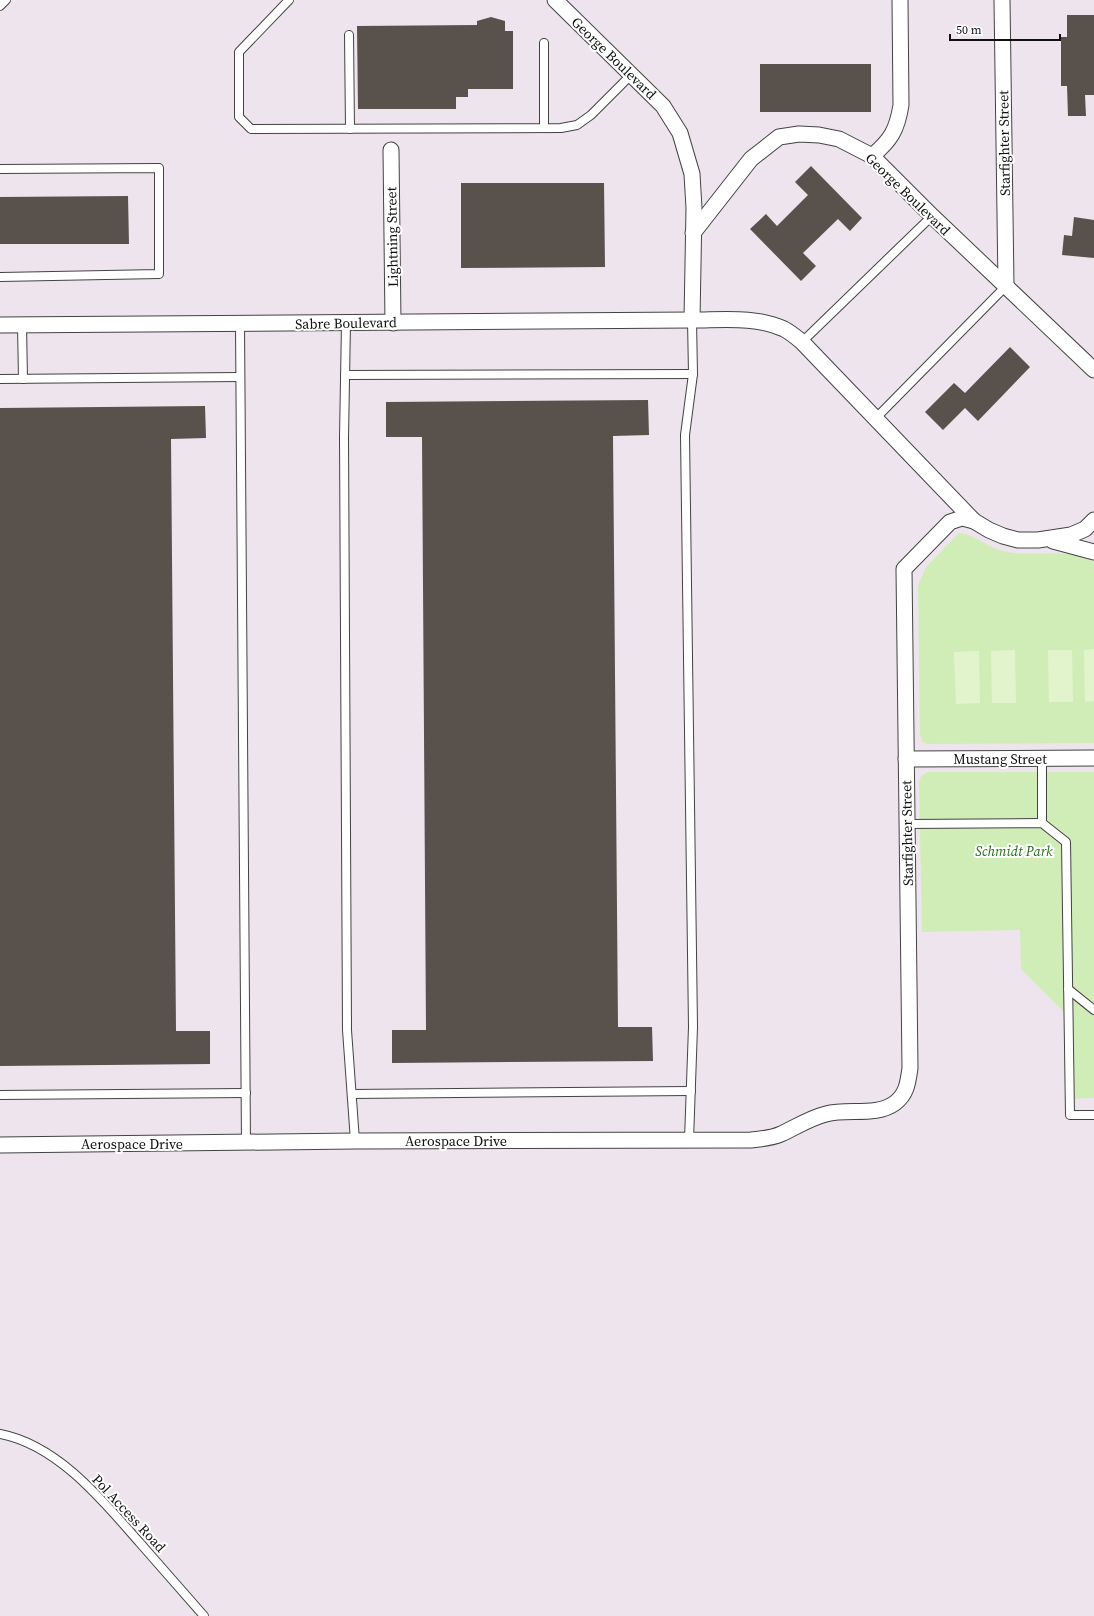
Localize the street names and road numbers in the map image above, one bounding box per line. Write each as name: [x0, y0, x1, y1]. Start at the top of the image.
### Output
street label: George Boulevard: [567, 12, 661, 104]
street label: Starfighter Street: [993, 90, 1015, 196]
street label: George Boulevard: [861, 148, 955, 240]
street label: Lightning Street: [381, 186, 403, 287]
street label: Sabre Boulevard: [295, 312, 397, 334]
street label: Mustang Street: [953, 749, 1047, 769]
street label: Starfighter Street: [896, 780, 918, 886]
street label: Aerospace Drive: [405, 1131, 507, 1151]
street label: Aerospace Drive: [81, 1134, 183, 1154]
street label: Pol Access Road: [88, 1470, 170, 1556]

